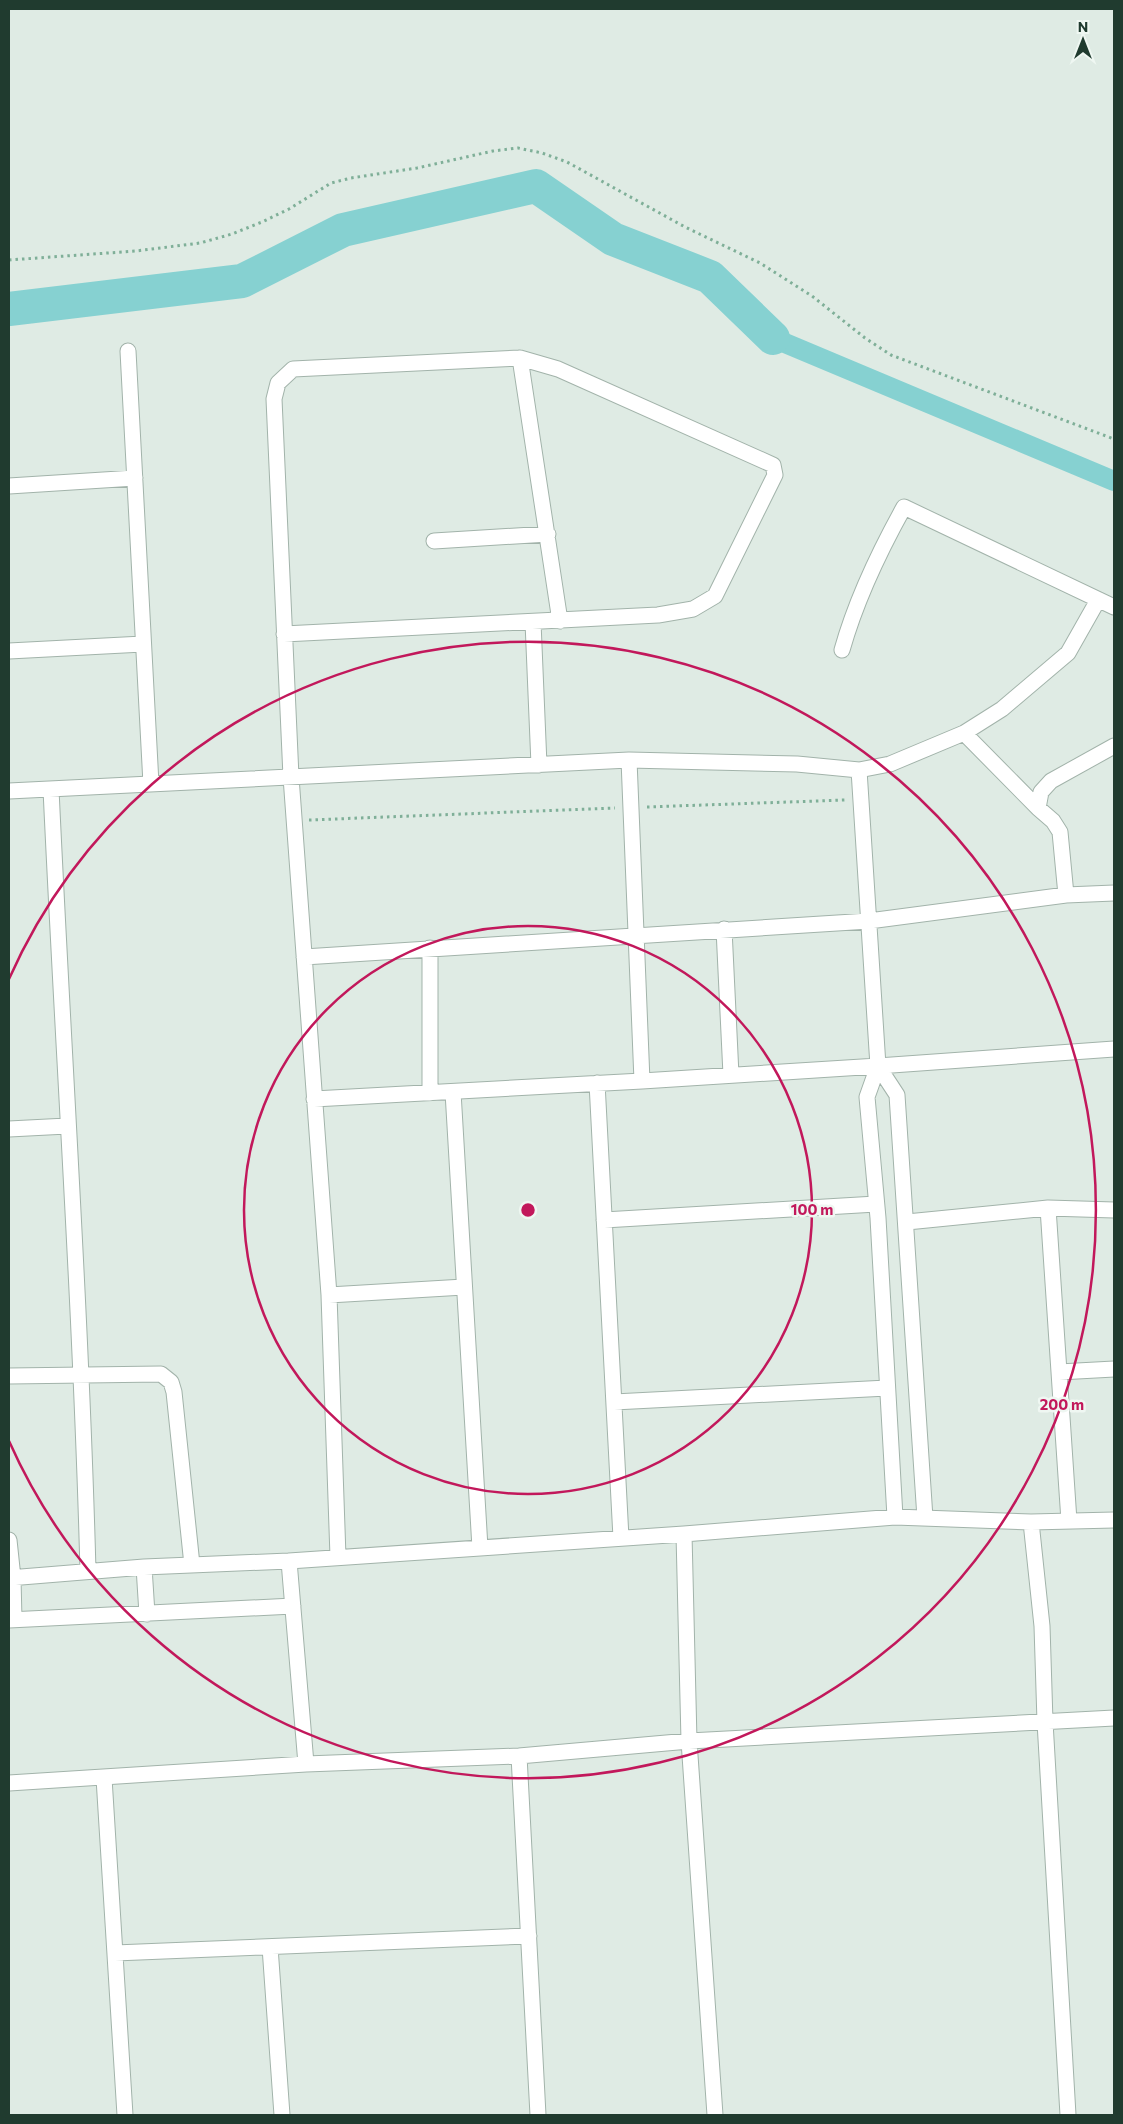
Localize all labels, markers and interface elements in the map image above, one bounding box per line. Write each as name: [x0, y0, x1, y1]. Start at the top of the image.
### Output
north arrow: [1058, 15, 1108, 65]
text: N: [1078, 18, 1088, 35]
text: 100 m: [791, 1200, 833, 1218]
centre of rings: [519, 1201, 537, 1219]
text: 200 m: [1040, 1395, 1084, 1413]

